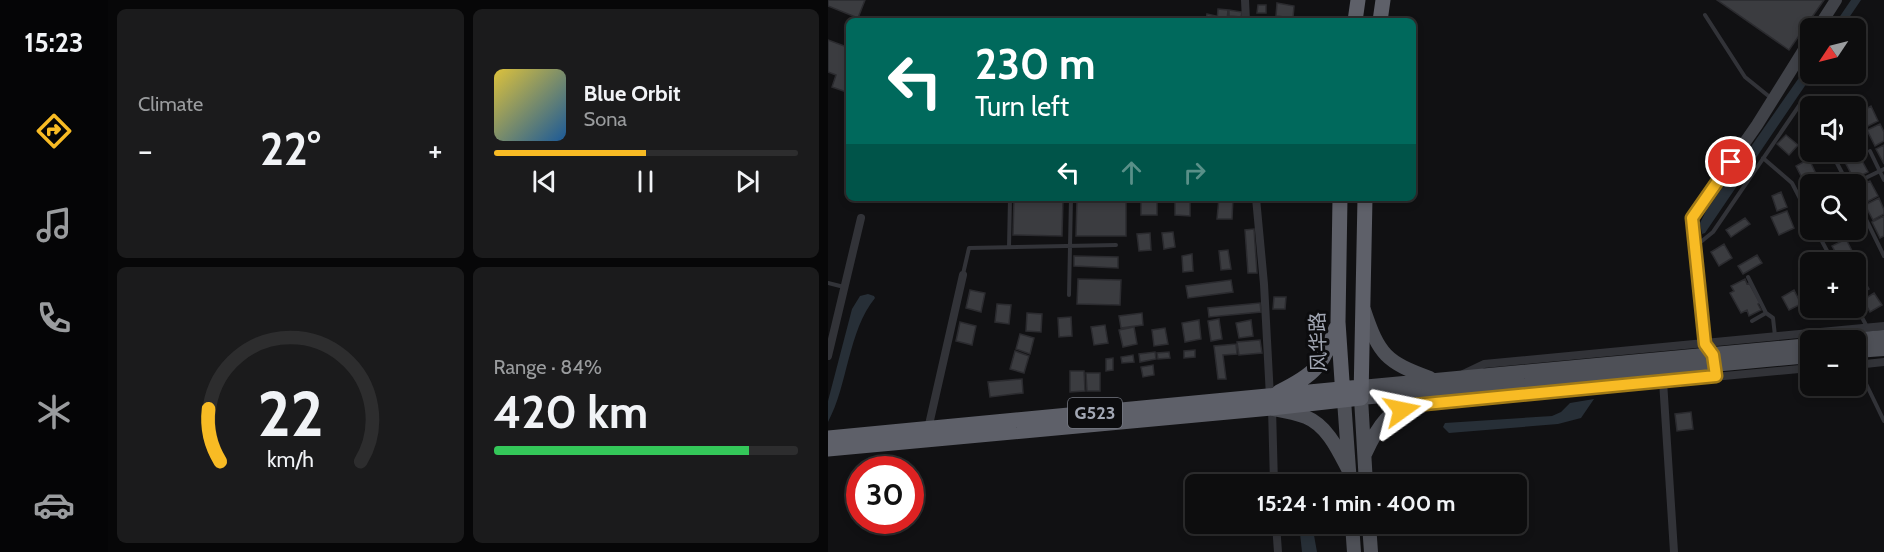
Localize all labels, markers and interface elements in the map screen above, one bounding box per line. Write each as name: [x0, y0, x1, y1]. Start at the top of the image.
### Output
north arrow: [1800, 18, 1866, 84]
map controls: [1800, 18, 1866, 396]
text: 15:23: [24, 26, 84, 59]
text: 230 m: [975, 38, 1095, 90]
icon: left: [876, 42, 954, 120]
text: Blue Orbit: [584, 80, 680, 107]
text: Turn left: [975, 90, 1069, 123]
text: Climate: [138, 92, 203, 116]
button: sound: [1800, 96, 1866, 162]
text: Sona: [584, 107, 627, 131]
icon: directions: [33, 110, 75, 152]
text: 22°: [260, 122, 321, 176]
text: −: [138, 130, 153, 170]
text: +: [428, 130, 443, 170]
pin: [1705, 136, 1756, 187]
icon: arrive: [1714, 145, 1747, 178]
icon: left: [1052, 156, 1085, 189]
icon: ahead: [1115, 156, 1148, 189]
icon: right: [1178, 156, 1211, 189]
icon: previous: [528, 165, 561, 198]
icon: pause: [629, 165, 662, 198]
icon: next: [731, 165, 764, 198]
button: search: [1800, 174, 1866, 240]
icon: music: [33, 204, 75, 246]
button: +: [1800, 252, 1866, 318]
icon: phone: [33, 297, 75, 339]
street label: 风华路: [1305, 312, 1331, 372]
button: −: [1800, 330, 1866, 396]
text: Range · 84%: [494, 355, 602, 379]
text: 22: [257, 376, 323, 452]
position arrow: [1370, 378, 1434, 442]
text: 420 km: [494, 385, 648, 439]
icon: climate: [33, 391, 75, 433]
road number: G523: [1068, 398, 1122, 428]
text: km/h: [267, 446, 314, 472]
speed limit sign: 30: [846, 456, 924, 534]
icon: car: [33, 484, 75, 526]
text: 15:24 · 1 min · 400 m: [1257, 490, 1455, 517]

